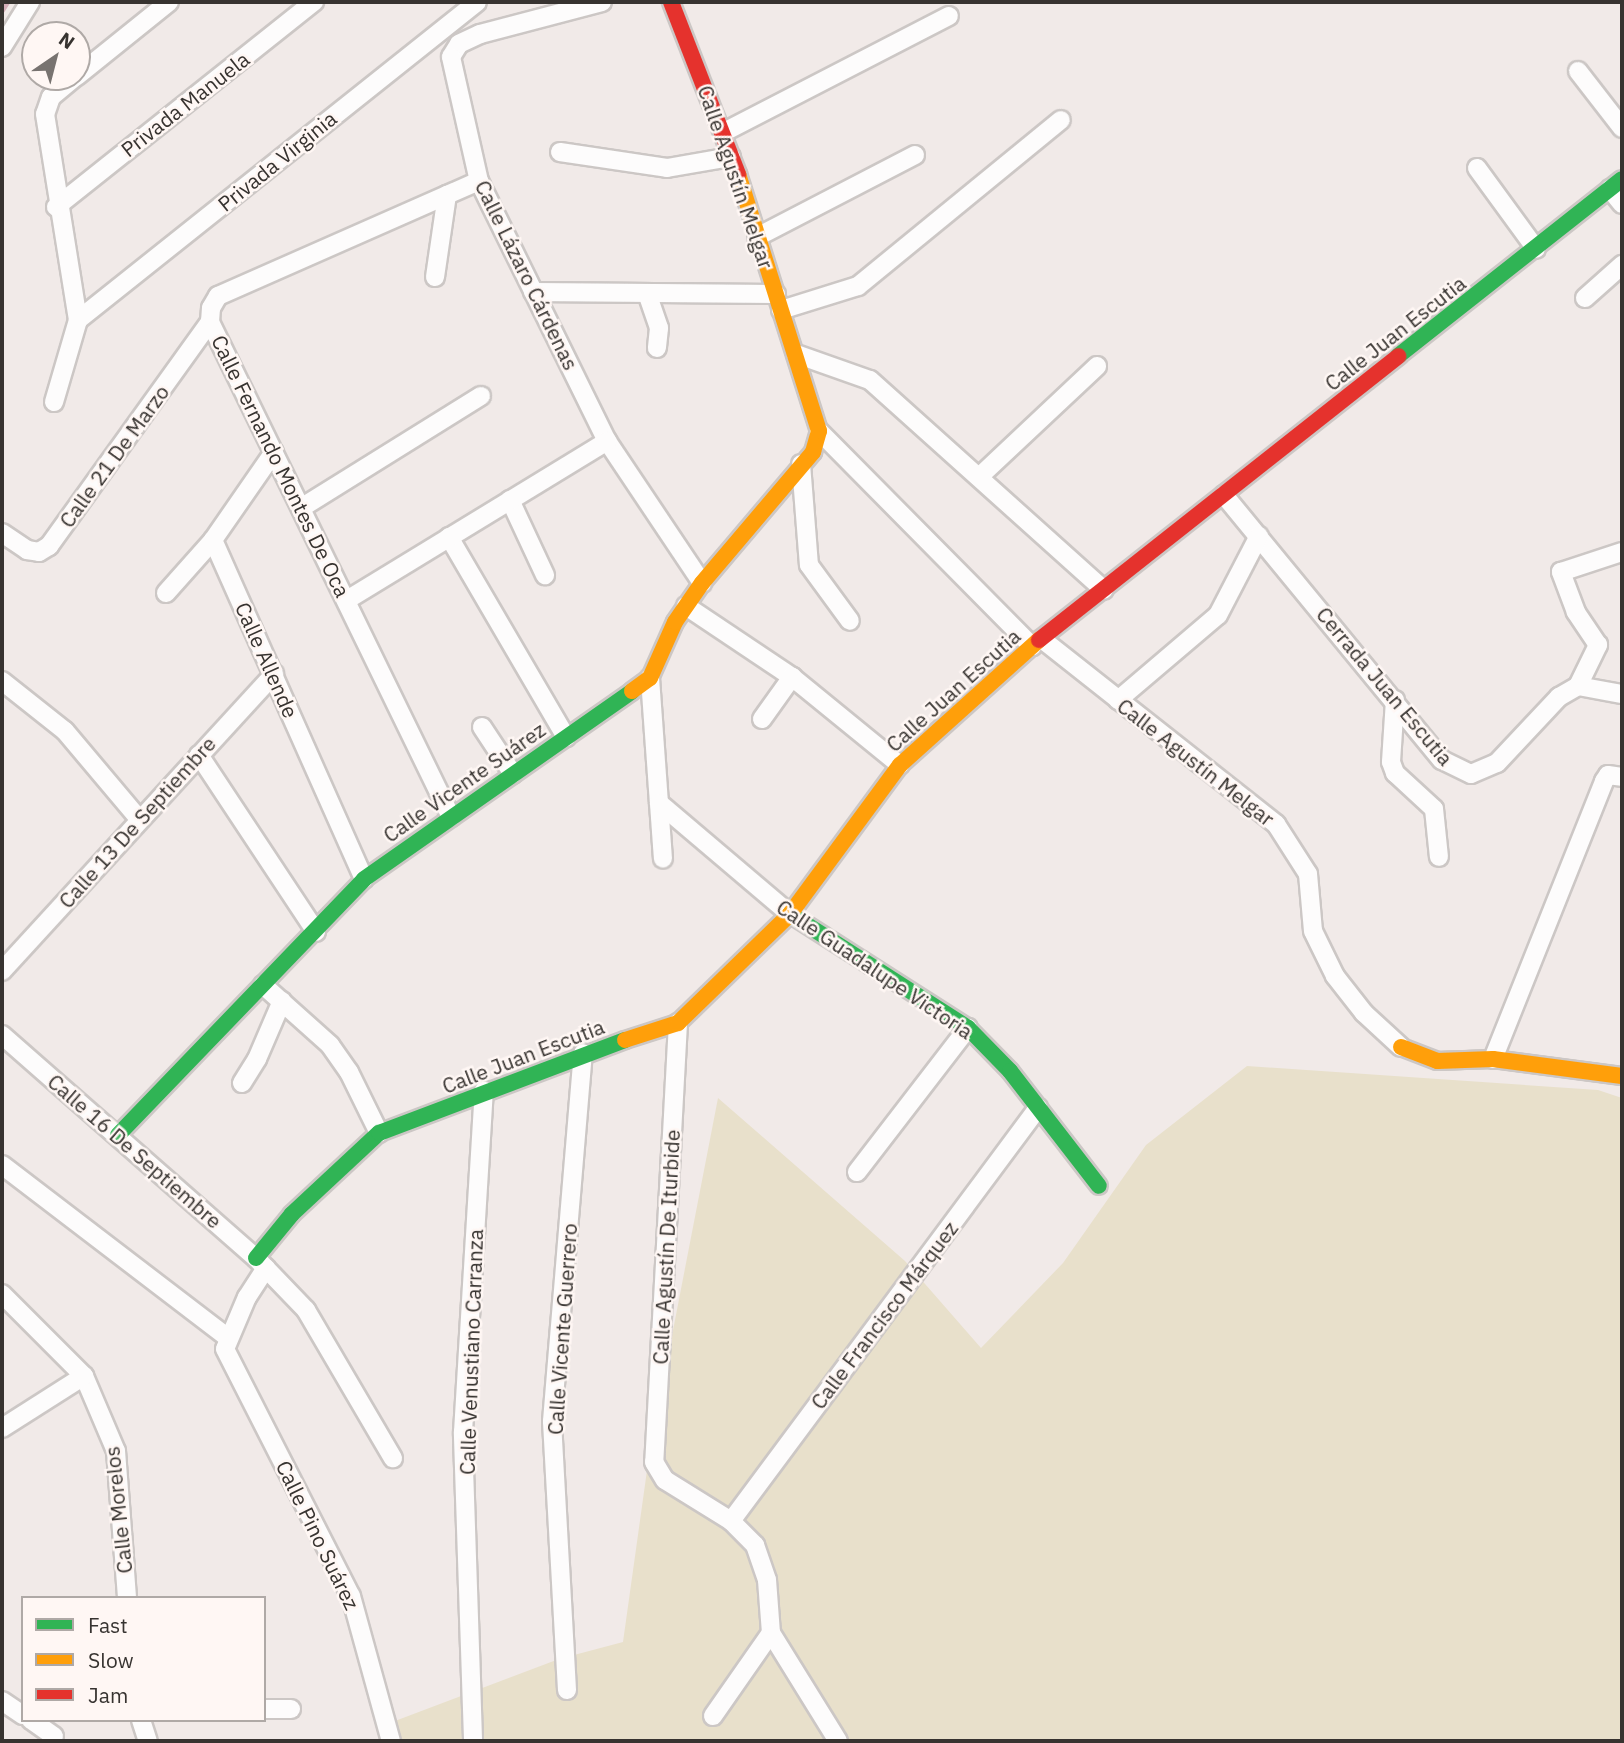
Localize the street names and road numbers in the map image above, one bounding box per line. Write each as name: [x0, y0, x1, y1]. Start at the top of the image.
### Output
street label: Privada Manuela: [116, 46, 254, 162]
street label: Calle Agustín Melgar: [693, 82, 779, 272]
street label: Privada Virginia: [213, 106, 341, 216]
street label: Calle Lázaro Cárdenas: [470, 176, 584, 374]
street label: Calle Juan Escutia: [1320, 270, 1470, 396]
street label: Calle Fernando Montes De Oca: [206, 331, 356, 601]
street label: Calle 21 De Marzo: [54, 380, 174, 532]
street label: Calle Allende: [230, 598, 304, 722]
street label: Cerrada Juan Escutia: [1311, 602, 1459, 770]
street label: Calle Juan Escutia: [881, 623, 1025, 757]
street label: Calle Agustín Melgar: [1112, 693, 1280, 831]
street label: Calle Vicente Suárez: [378, 717, 550, 847]
street label: Calle 13 De Septiembre: [53, 731, 221, 913]
street label: Calle Guadalupe Victoria: [772, 894, 978, 1044]
street label: Calle Juan Escutia: [438, 1013, 608, 1099]
street label: Calle 16 De Septiembre: [43, 1069, 227, 1233]
street label: Calle Agustín De Iturbide: [647, 1129, 685, 1365]
street label: Calle Francisco Márquez: [805, 1216, 963, 1414]
street label: Calle Vicente Guerrero: [542, 1222, 582, 1436]
street label: Calle Venustiano Carranza: [454, 1229, 488, 1475]
street label: Calle Morelos: [99, 1445, 137, 1575]
street label: Calle Pino Suárez: [271, 1456, 365, 1614]

